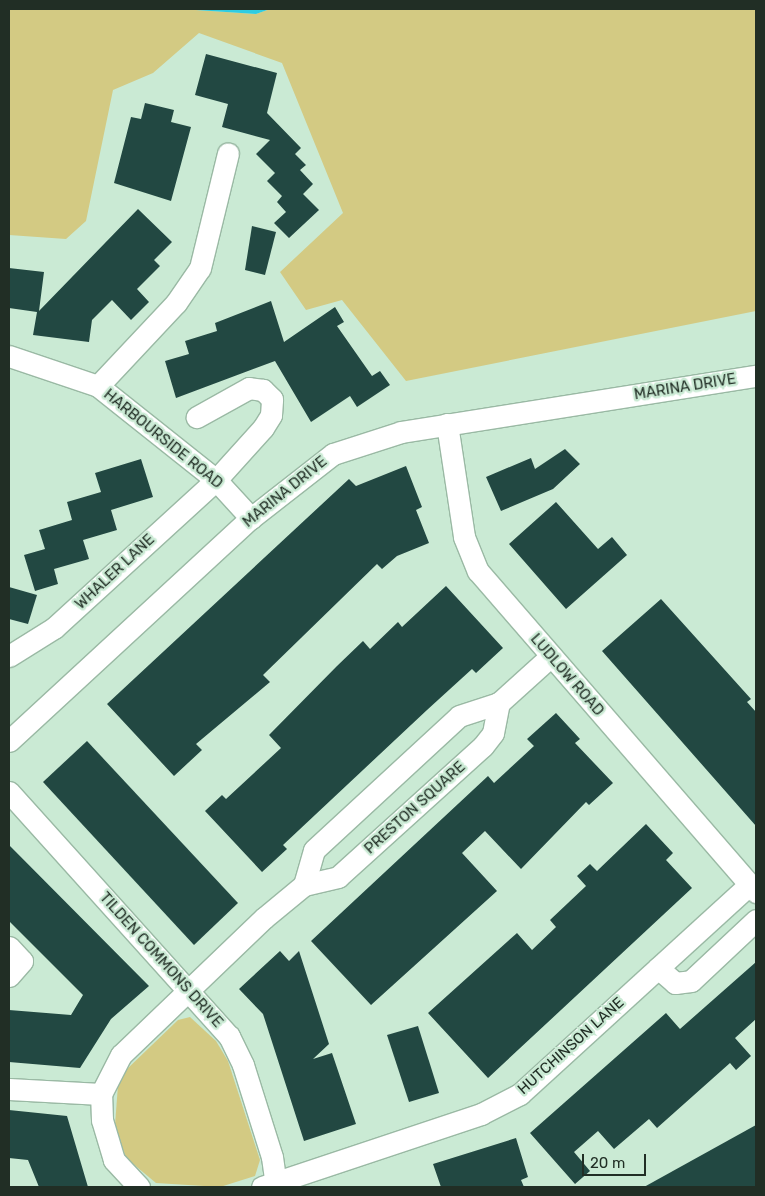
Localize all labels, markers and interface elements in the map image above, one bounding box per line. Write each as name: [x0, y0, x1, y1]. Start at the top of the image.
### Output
street label: MARINA DRIVE: [633, 370, 737, 404]
street label: HARBOURSIDE ROAD: [100, 386, 226, 492]
street label: MARINA DRIVE: [239, 453, 331, 531]
street label: WHALER LANE: [72, 531, 158, 613]
street label: LUDLOW ROAD: [526, 630, 608, 720]
street label: PRESTON SQUARE: [361, 758, 469, 858]
street label: TILDEN COMMONS DRIVE: [96, 889, 226, 1031]
street label: HUTCHINSON LANE: [514, 994, 628, 1098]
scale bar: [585, 1144, 649, 1176]
text: 20 m: [590, 1154, 625, 1172]

